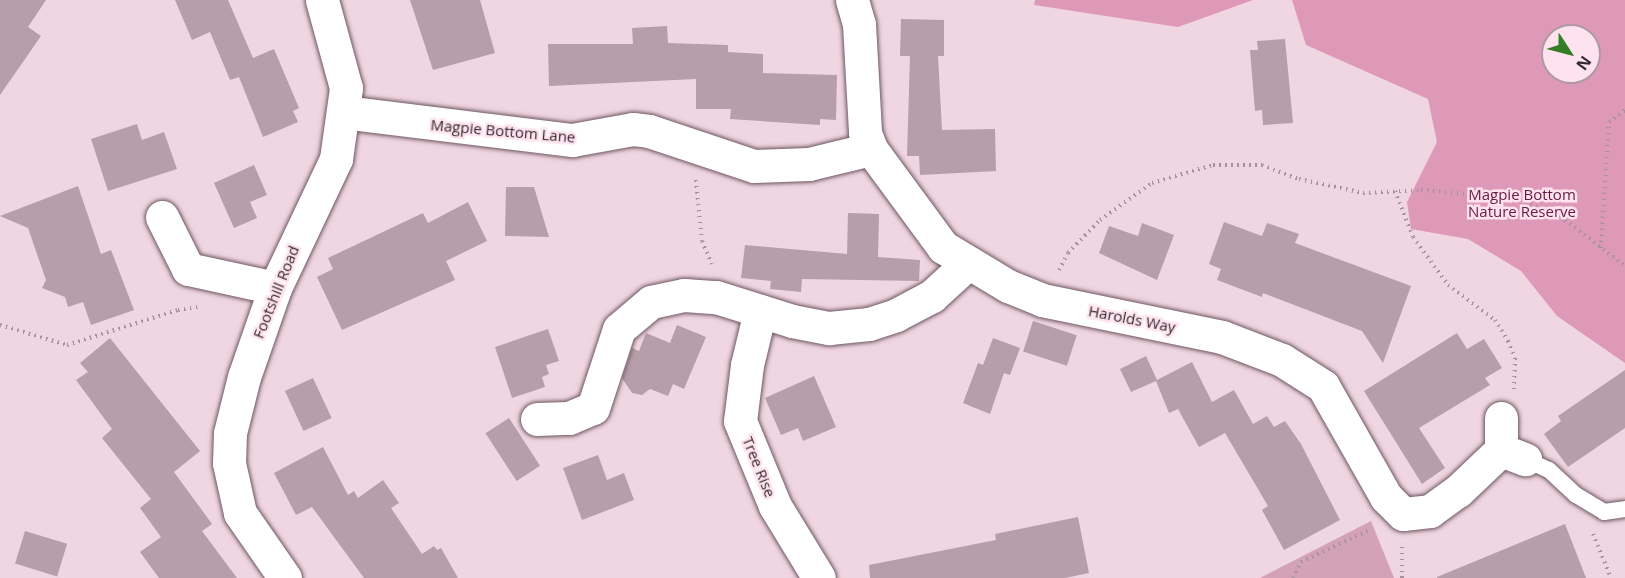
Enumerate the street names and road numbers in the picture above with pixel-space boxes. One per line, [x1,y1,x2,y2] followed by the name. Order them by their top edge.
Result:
[430,116,576,146] street label: Magpie Bottom Lane
[249,243,303,341] street label: Footshill Road
[1087,302,1177,336] street label: Harolds Way
[739,434,779,500] street label: Tree Rise

